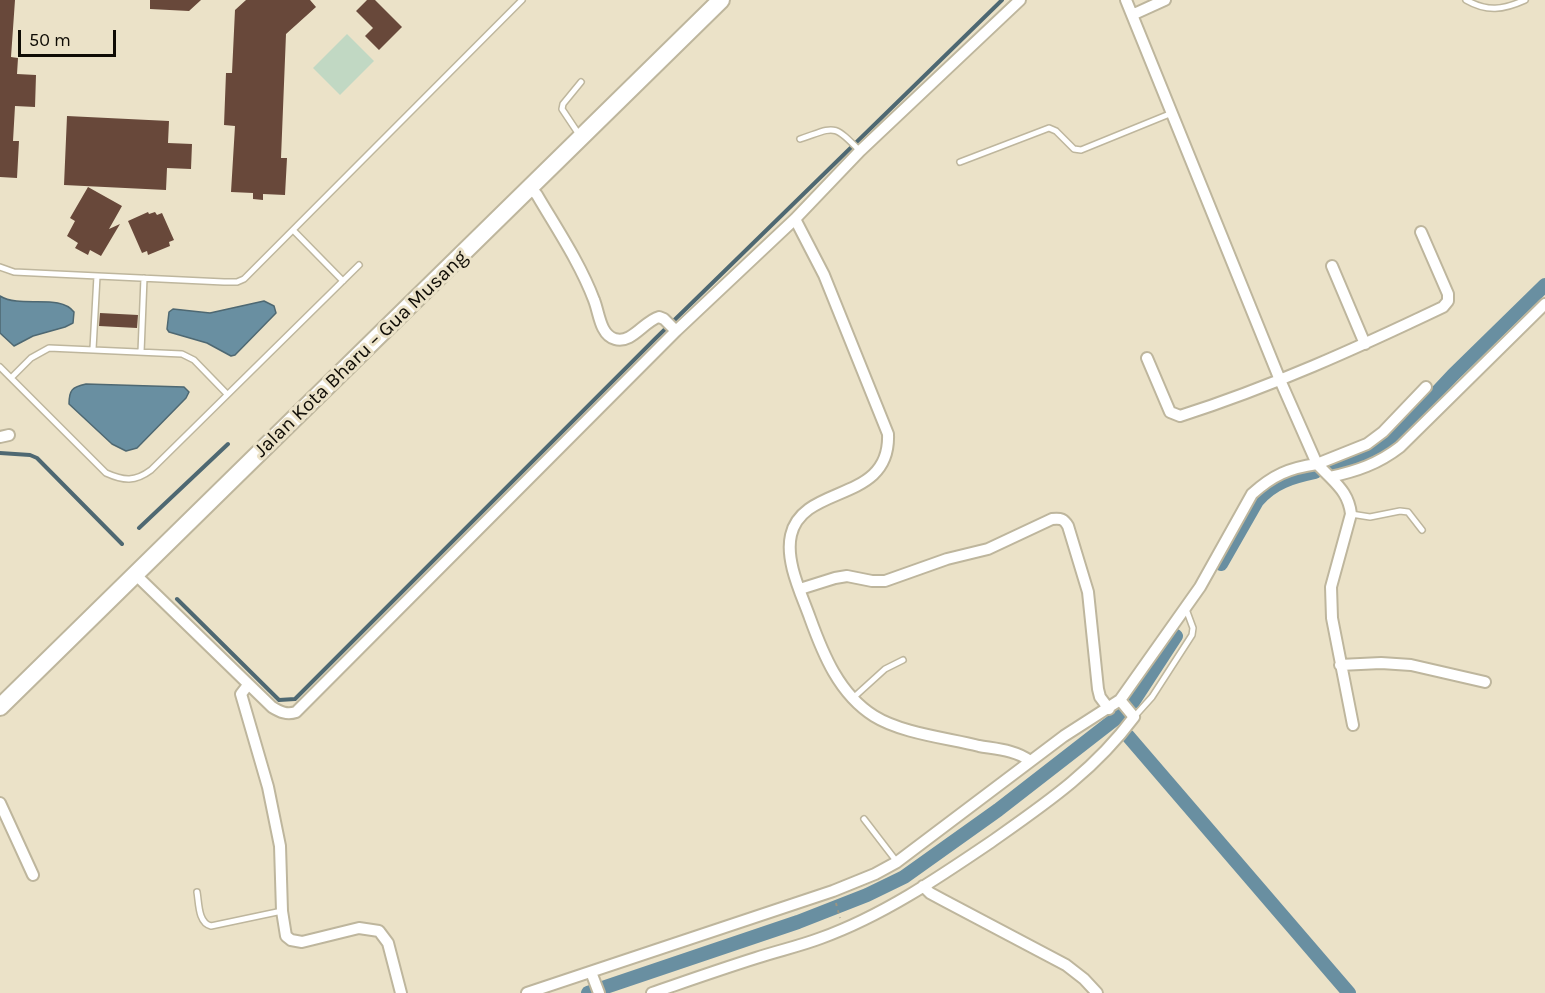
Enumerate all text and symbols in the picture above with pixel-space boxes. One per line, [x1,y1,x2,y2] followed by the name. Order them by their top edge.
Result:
[21,18,118,56] scale bar
[29,29,71,51] text: 50 m
[249,246,473,462] street label: Jalan Kota Bharu – Gua Musang

